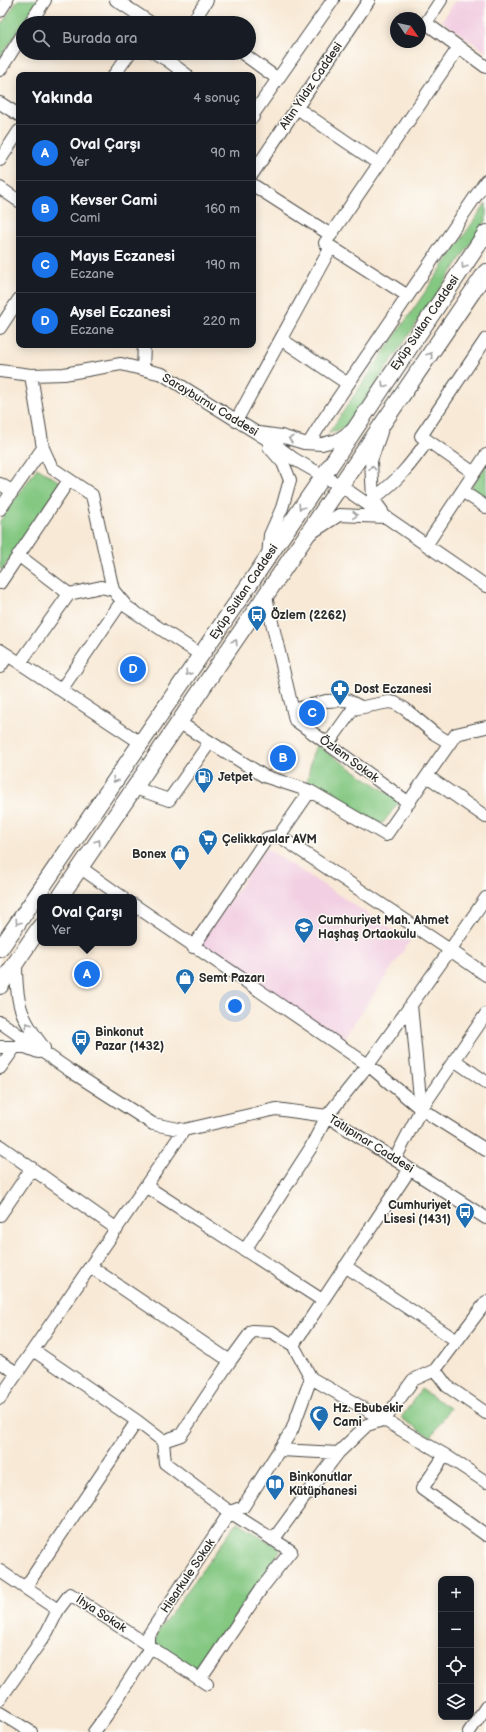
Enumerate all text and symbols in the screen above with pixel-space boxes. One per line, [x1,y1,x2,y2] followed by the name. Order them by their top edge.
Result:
[390,12,426,48] north arrow
[16,16,256,60] search box
[30,27,52,49] icon: search
[62,29,137,48] text: Burada ara
[276,39,346,132] street label: Altın Yıldız Caddesi
[32,88,93,108] text: Yakında
[193,90,240,106] text: 4 sonuç
[70,135,141,154] text: Oval Çarşı
[41,145,49,161] text: A
[211,145,240,161] text: 90 m
[70,154,89,170] text: Yer
[70,191,157,210] text: Kevser Cami
[40,201,50,217] text: B
[205,201,240,217] text: 160 m
[70,210,100,226] text: Cami
[70,247,175,266] text: Mayıs Eczanesi
[40,257,50,273] text: C
[206,257,240,273] text: 190 m
[462,261,469,268] one-way arrow
[70,266,114,282] text: Eczane
[388,272,463,374] street label: Eyüp Sultan Caddesi
[70,303,171,322] text: Aysel Eczanesi
[40,313,50,329] text: D
[203,313,240,329] text: 220 m
[70,322,114,338] text: Eczane
[425,352,432,359] one-way arrow
[159,370,261,440] street label: Sarayburnu Caddesi
[381,381,388,388] one-way arrow
[287,435,294,444] one-way arrow
[367,465,376,471] one-way arrow
[299,503,306,510] one-way arrow
[352,511,358,520] one-way arrow
[207,541,282,643] street label: Eyüp Sultan Caddesi
[246,604,268,632] bus stop icon: Özlem (2262)
[271,607,346,623] place label: Özlem (2262)
[230,639,238,646] one-way arrow
[120,654,146,684] pin: D
[186,669,193,676] one-way arrow
[329,678,351,706] pharmacy icon: Dost Eczanesi
[354,682,432,697] place label: Dost Eczanesi
[299,698,325,728] pin: C
[316,731,382,786] street label: Özlem Sokak
[270,743,296,773] pin: B
[193,766,215,794] fuel station icon: Jetpet
[218,770,253,785] place label: Jetpet
[113,776,120,783] one-way arrow
[197,828,219,856] supermarket icon: Çelikkayalar AVM
[222,832,317,847] place label: Çelikkayalar AVM
[93,839,101,846] one-way arrow
[169,843,191,871] shop icon: Bonex
[132,847,167,862] place label: Bonex
[37,894,137,946] popup
[52,903,122,922] text: Oval Çarşı
[318,913,449,942] place label: Cumhuriyet Mah. Ahmet Haşhaş Ortaokulu
[293,916,315,944] school or university icon: Cumhuriyet Mah. Ahmet Haşhaş Ortaokulu
[16,918,23,925] one-way arrow
[52,922,71,938] text: Yer
[74,959,100,989] pin: A
[174,967,196,995] shop icon: Semt Pazarı
[199,971,265,986] place label: Semt Pazarı
[225,996,245,1016] your location
[25,1022,32,1029] one-way arrow
[95,1025,164,1054] place label: Binkonut Pazar (1432)
[70,1028,92,1056] bus stop icon: Binkonut Pazar (1432)
[326,1112,417,1176] street label: Tatlıpınar Caddesi
[384,1198,451,1227] place label: Cumhuriyet Lisesi (1431)
[454,1201,476,1229] bus stop icon: Cumhuriyet Lisesi (1431)
[333,1401,404,1430] place label: Hz. Ebubekir Cami
[308,1404,330,1432] mosque icon: Hz. Ebubekir Cami
[289,1470,357,1499] place label: Binkonutlar Kütüphanesi
[264,1473,286,1501] library icon: Binkonutlar Kütüphanesi
[158,1536,218,1616] street label: Hisarkule Sokak
[438,1576,474,1720] map controls
[438,1576,474,1612] button: +
[73,1591,130,1636] street label: İhya Sokak
[438,1612,474,1648] button: −
[438,1648,474,1684] button: locate
[438,1684,474,1720] button: layers

